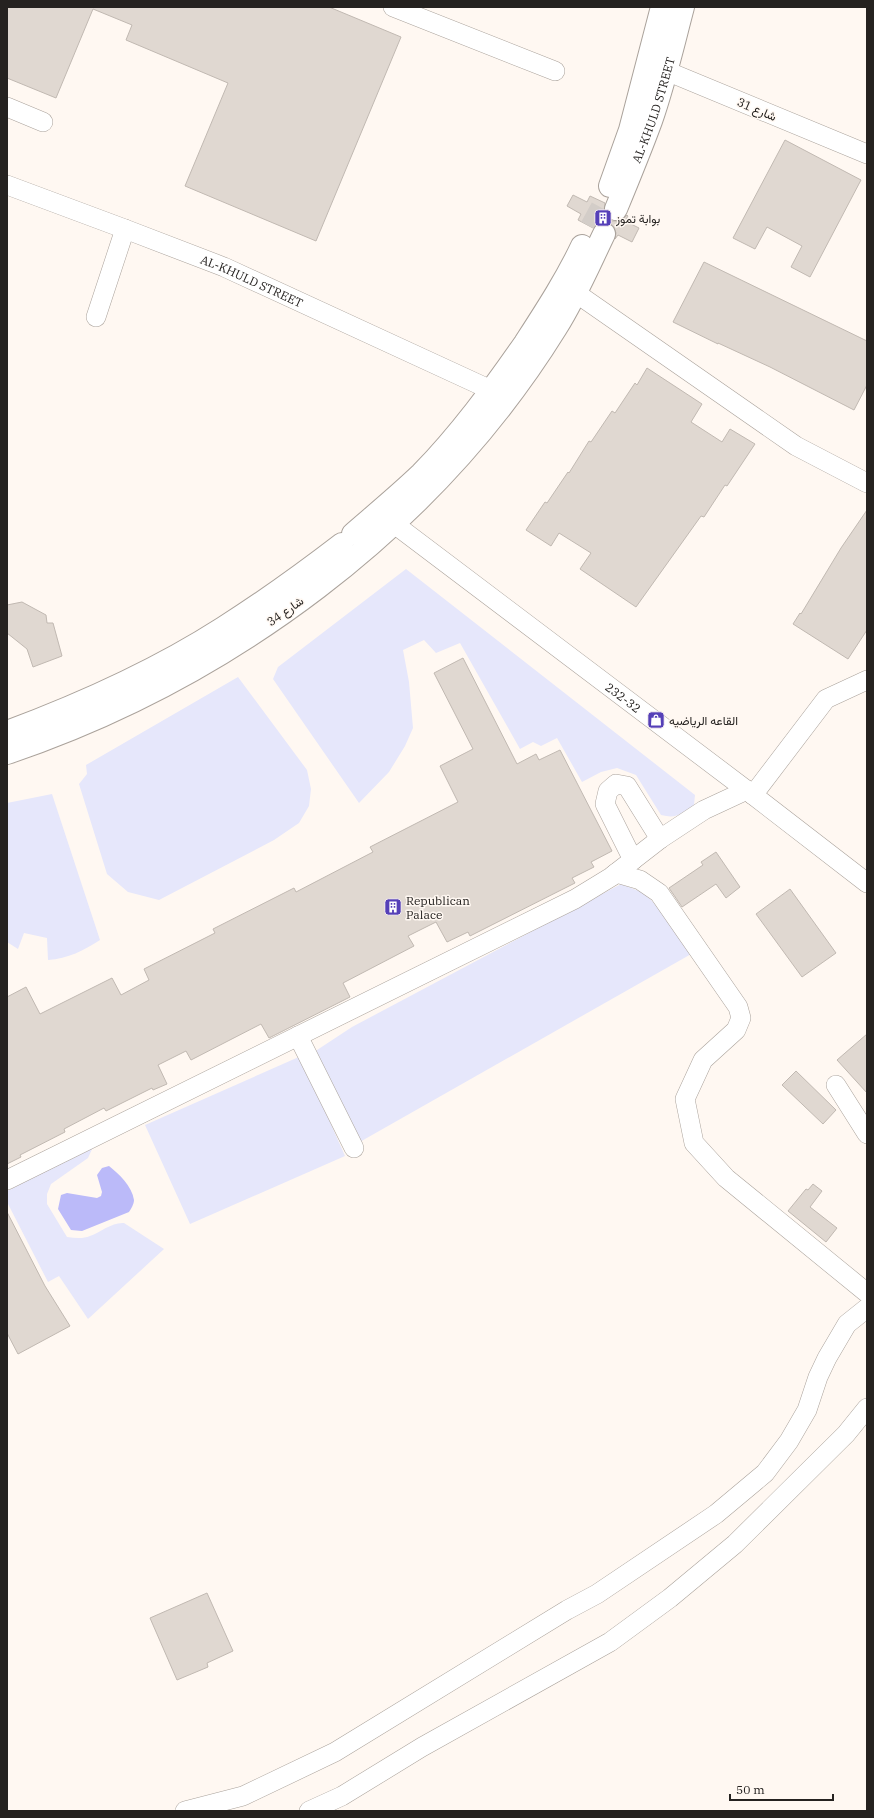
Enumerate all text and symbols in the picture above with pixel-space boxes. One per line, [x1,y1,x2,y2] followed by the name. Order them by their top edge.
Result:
[628,55,677,165] street label: AL-KHULD STREET
[734,94,779,126] street label: شارع 31
[593,208,613,228] building icon: بوابة تموز
[615,211,660,227] place label: بوابة تموز
[199,251,306,310] street label: AL-KHULD STREET
[264,593,307,631] street label: شارع 34
[603,679,644,715] street label: 232-32
[646,710,666,730] shop icon: القاعه الرياضيه
[669,713,738,729] place label: القاعه الرياضيه
[406,893,470,922] place label: Republican Palace
[383,897,403,917] building icon: Republican Palace
[730,1776,833,1802] scale bar
[736,1782,765,1797] text: 50 m

